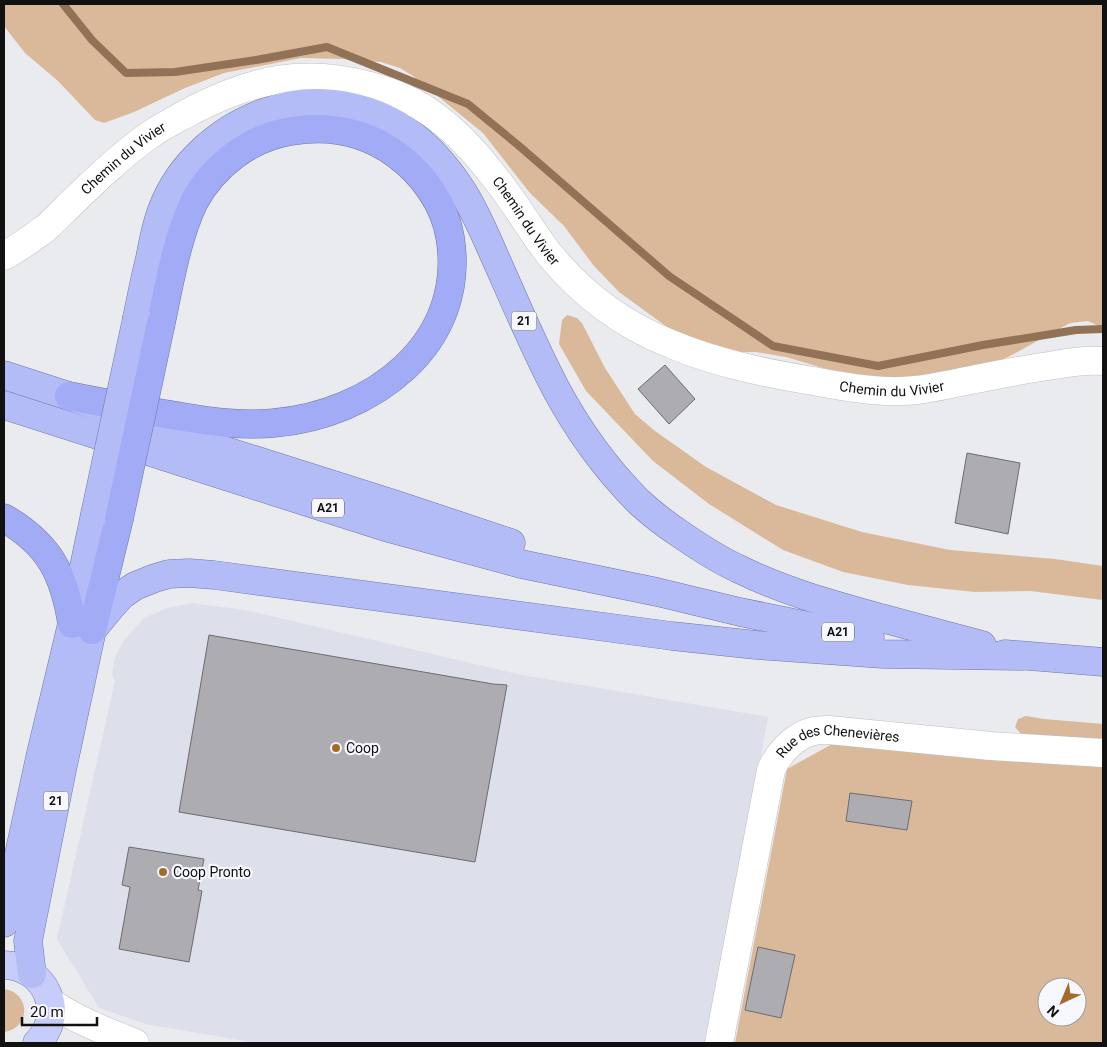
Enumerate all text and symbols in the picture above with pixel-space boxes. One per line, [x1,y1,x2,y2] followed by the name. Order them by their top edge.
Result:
[78,119,169,198] street label: Chemin du Vivier
[489,173,563,269] street label: Chemin du Vivier
[512,312,536,331] road number: 21
[838,378,946,399] street label: Chemin du Vivier
[312,498,344,518] road number: A21
[822,622,854,642] road number: A21
[773,722,900,761] street label: Rue des Chenevières
[346,740,379,756] place label: Coop
[330,742,342,754] marker: Coop
[44,791,68,810] road number: 21
[173,864,251,880] place label: Coop Pronto
[157,866,169,878] marker: Coop Pronto
[1037,977,1087,1027] north arrow
[22,994,98,1026] scale bar
[1044,1002,1062,1021] text: N
[30,1003,64,1021] text: 20 m

